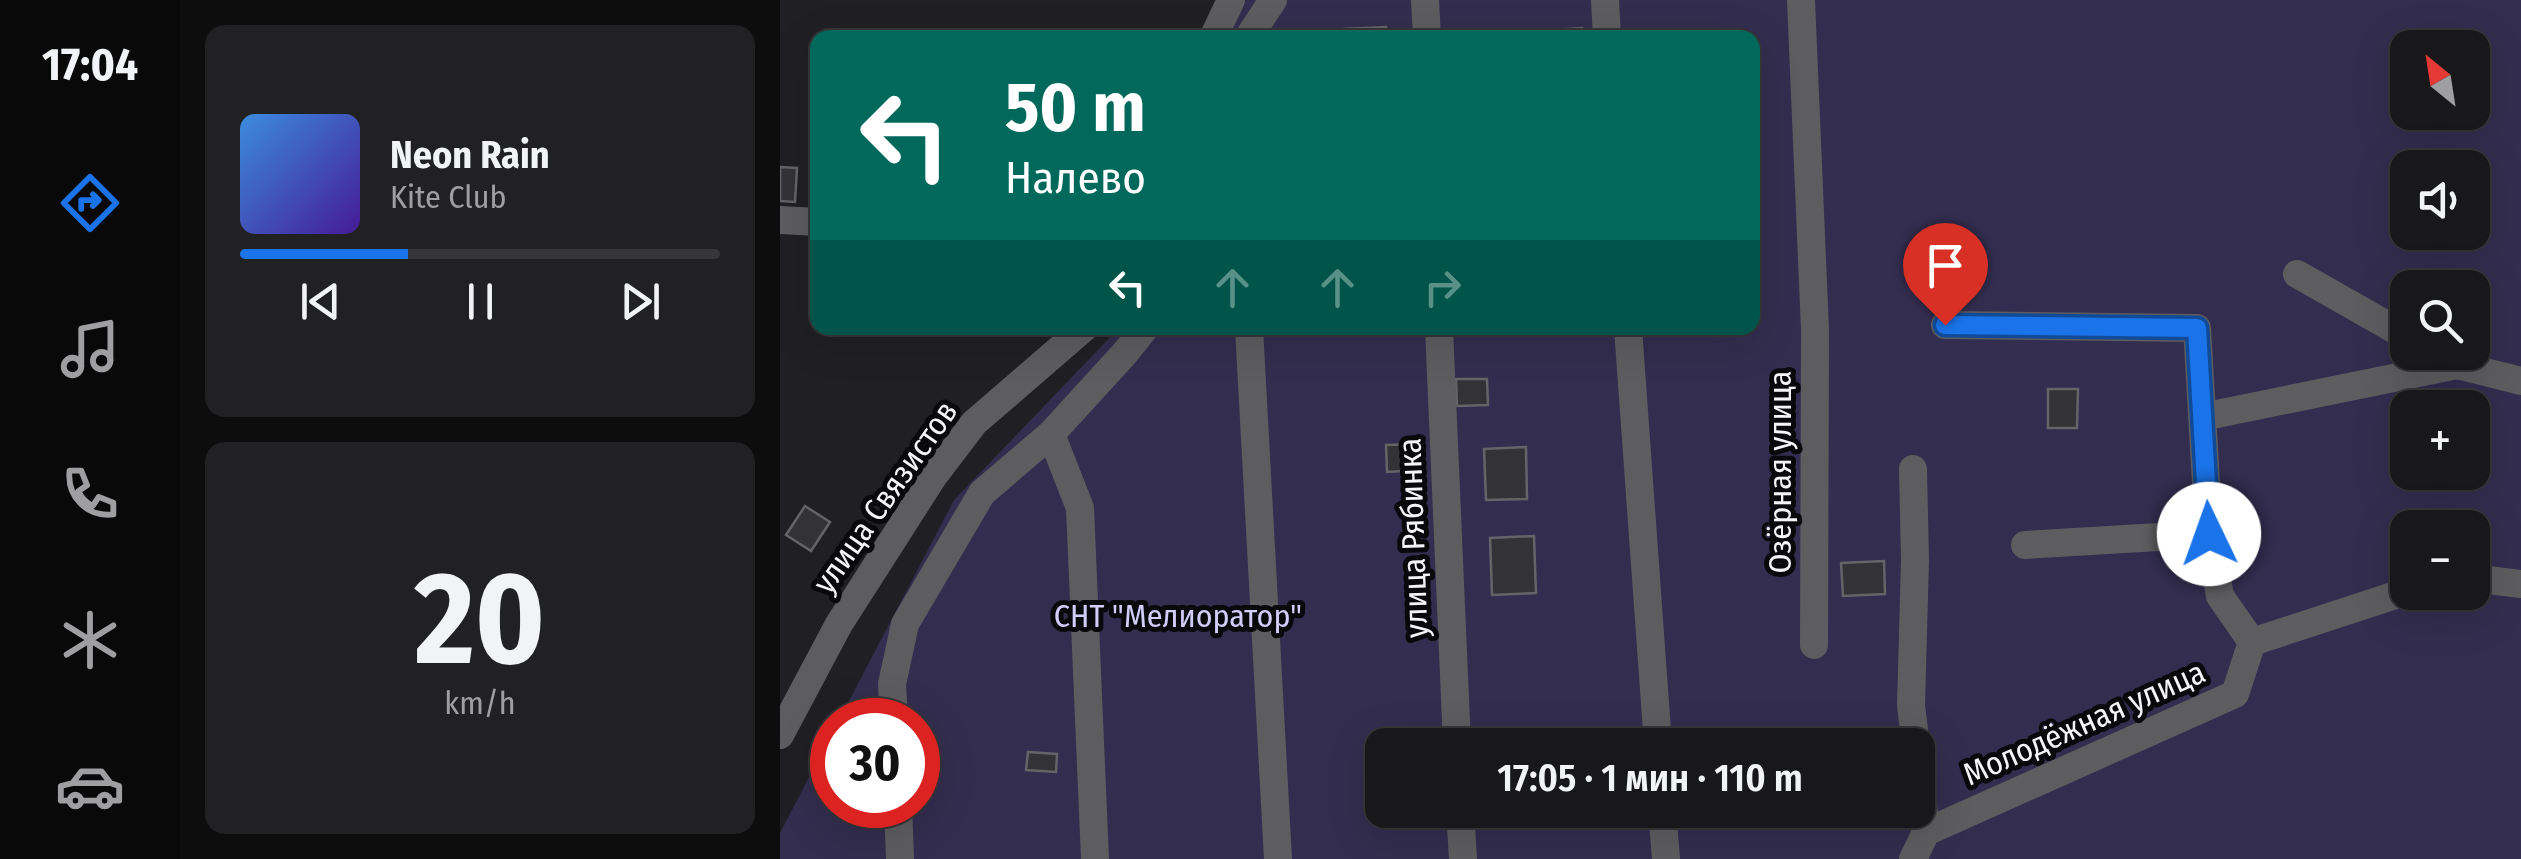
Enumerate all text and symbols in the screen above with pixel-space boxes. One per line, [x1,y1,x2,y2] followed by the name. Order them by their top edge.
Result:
[2390,30,2490,130] north arrow
[2390,30,2490,610] map controls
[42,38,138,92] text: 17:04
[1005,66,1146,150] text: 50 m
[840,70,970,200] icon: left
[390,132,550,178] text: Neon Rain
[2390,150,2490,250] button: sound
[1005,151,1146,205] text: Налево
[55,168,125,238] icon: directions
[390,178,506,216] text: Kite Club
[1903,223,1988,326] pin
[1918,238,1973,293] icon: arrive
[1100,260,1155,315] icon: left
[1205,260,1260,315] icon: ahead
[1310,260,1365,315] icon: ahead
[1415,260,1470,315] icon: right
[2390,270,2490,370] button: search
[293,274,348,329] icon: previous
[453,274,508,329] icon: pause
[613,274,668,329] icon: next
[55,314,125,384] icon: music
[1761,371,1799,573] street label: Озёрная улица
[2390,390,2490,490] button: +
[805,394,965,600] street label: улица Связистов
[1391,437,1435,639] street label: улица Рябинка
[55,459,125,529] icon: phone
[2157,482,2261,586] position arrow
[2390,510,2490,610] button: −
[414,541,546,697] text: 20
[1054,597,1302,635] park label: СНТ "Мелиоратор"
[55,605,125,675] icon: climate
[1957,653,2211,793] street label: Молодёжная улица
[444,684,516,722] text: km/h
[810,698,940,828] speed limit sign: 30
[55,751,125,821] icon: car
[1497,755,1803,801] text: 17:05 · 1 мин · 110 m

